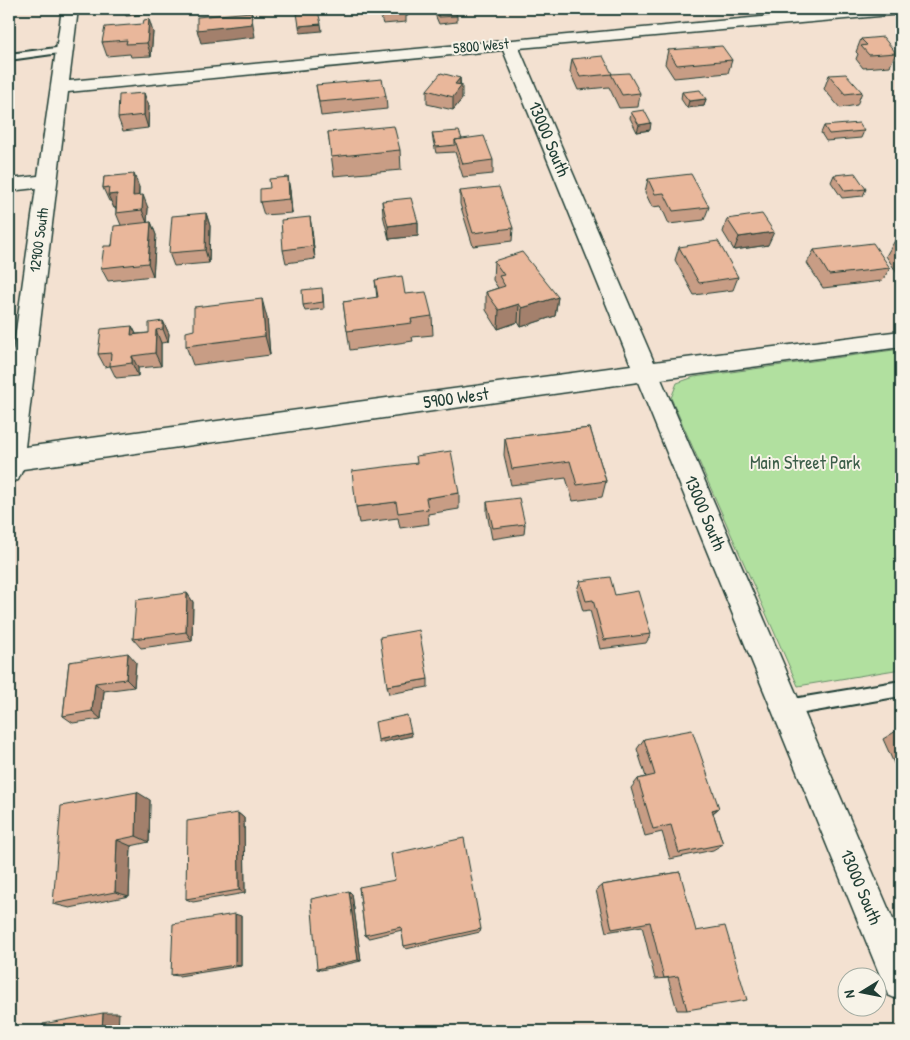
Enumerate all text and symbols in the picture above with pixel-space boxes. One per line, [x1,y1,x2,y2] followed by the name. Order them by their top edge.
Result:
[452,33,511,58] street label: 5800 West
[522,97,577,181] street label: 13000 South
[24,206,53,274] street label: 12900 South
[422,380,491,414] street label: 5900 West
[750,450,861,475] park label: Main Street Park
[678,471,733,555] street label: 13000 South
[834,845,889,929] street label: 13000 South
[838,968,888,1018] north arrow
[839,988,859,1000] text: N

